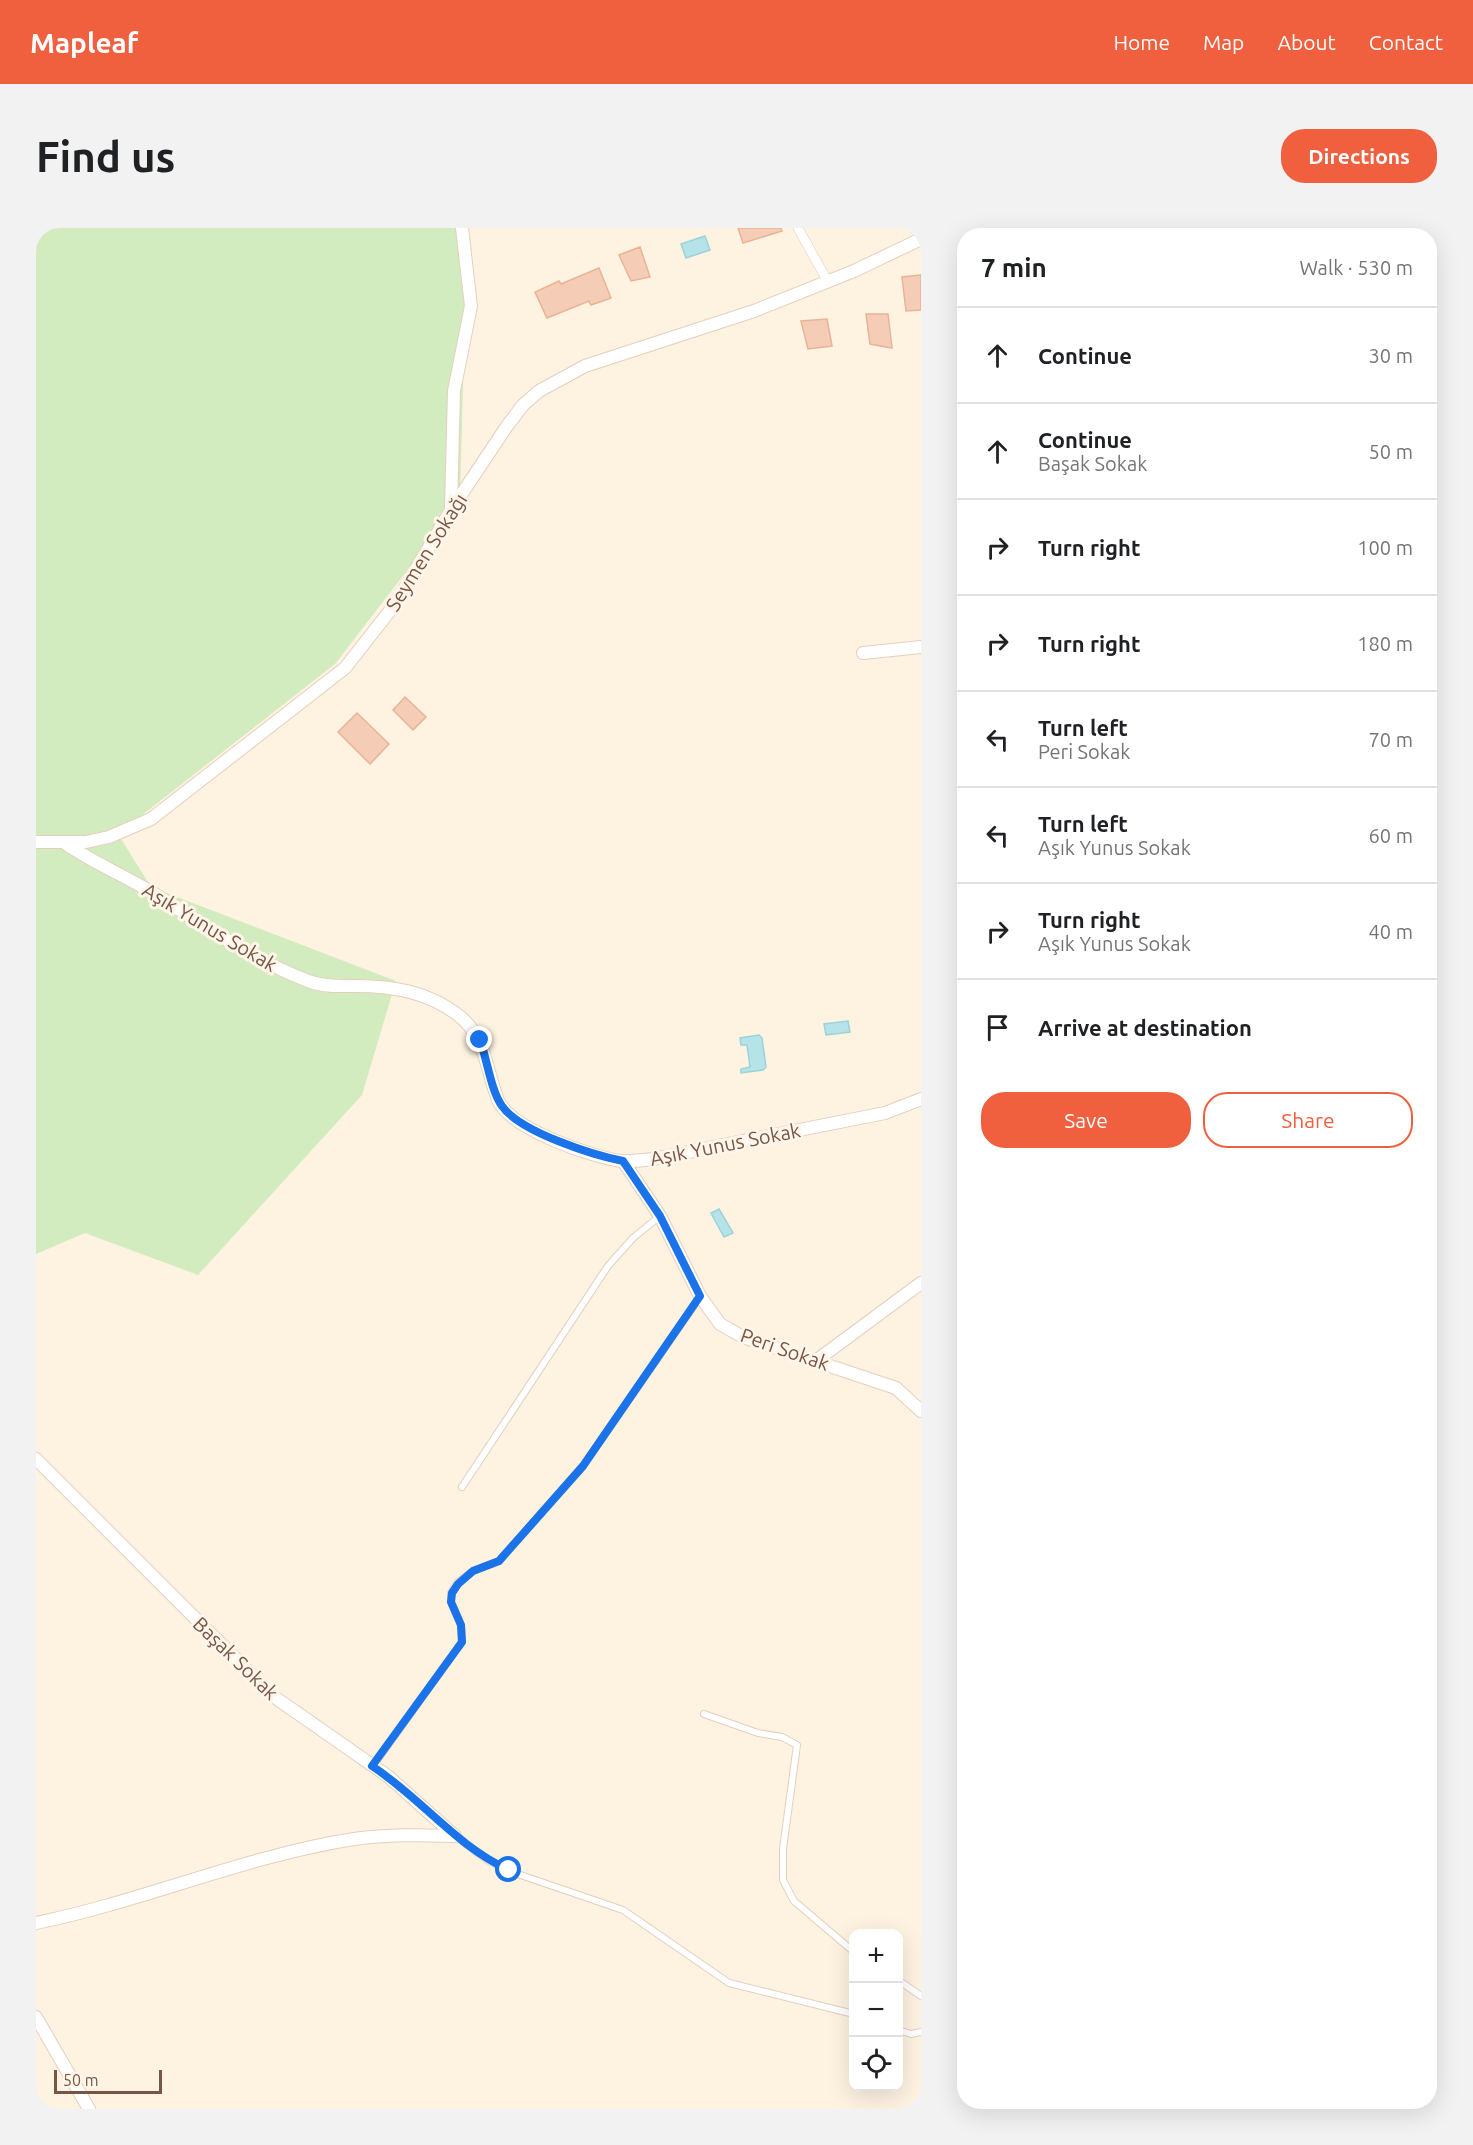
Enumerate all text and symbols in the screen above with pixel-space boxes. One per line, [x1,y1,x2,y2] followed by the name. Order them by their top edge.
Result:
[30,27,138,58] text: Mapleaf
[1113,30,1170,54] text: Home
[1203,30,1244,54] text: Map
[1277,30,1336,54] text: About
[1369,30,1443,54] text: Contact
[1281,129,1437,183] button: Directions
[36,133,175,180] text: Find us
[981,253,1047,282] text: 7 min
[1300,256,1413,279] text: Walk · 530 m
[981,339,1014,372] icon: ahead
[1038,343,1132,368] text: Continue
[1369,344,1413,367] text: 30 m
[1038,427,1132,452] text: Continue
[981,435,1014,468] icon: ahead
[1369,440,1413,463] text: 50 m
[1038,452,1147,475] text: Başak Sokak
[381,489,471,615] street label: Seymen Sokağı
[981,531,1014,564] icon: right
[1038,535,1140,560] text: Turn right
[1357,536,1413,559] text: 100 m
[981,627,1014,660] icon: right
[1038,631,1140,656] text: Turn right
[1357,632,1413,655] text: 180 m
[1038,715,1128,740] text: Turn left
[981,723,1014,756] icon: left
[1369,728,1413,751] text: 70 m
[1038,740,1130,763] text: Peri Sokak
[1038,811,1128,836] text: Turn left
[981,819,1014,852] icon: left
[1369,824,1413,847] text: 60 m
[1038,836,1191,859] text: Aşık Yunus Sokak
[139,878,281,976] street label: Aşık Yunus Sokak
[1038,907,1140,932] text: Turn right
[981,915,1014,948] icon: right
[1369,920,1413,943] text: 40 m
[1038,932,1191,955] text: Aşık Yunus Sokak
[981,1011,1014,1044] icon: arrive
[1038,1015,1252,1040] text: Arrive at destination
[466,1026,492,1052] route end
[981,1092,1191,1148] button: Save
[1203,1092,1413,1148] button: Share
[648,1118,802,1170] street label: Aşık Yunus Sokak
[738,1323,832,1375] street label: Peri Sokak
[189,1612,283,1704] street label: Başak Sokak
[495,1856,521,1882] route start
[849,1929,903,2091] map controls
[849,1929,903,1983] button: +
[849,1983,903,2037] button: −
[849,2037,903,2091] button: locate
[54,2067,162,2094] scale bar
[63,2071,99,2089] text: 50 m

